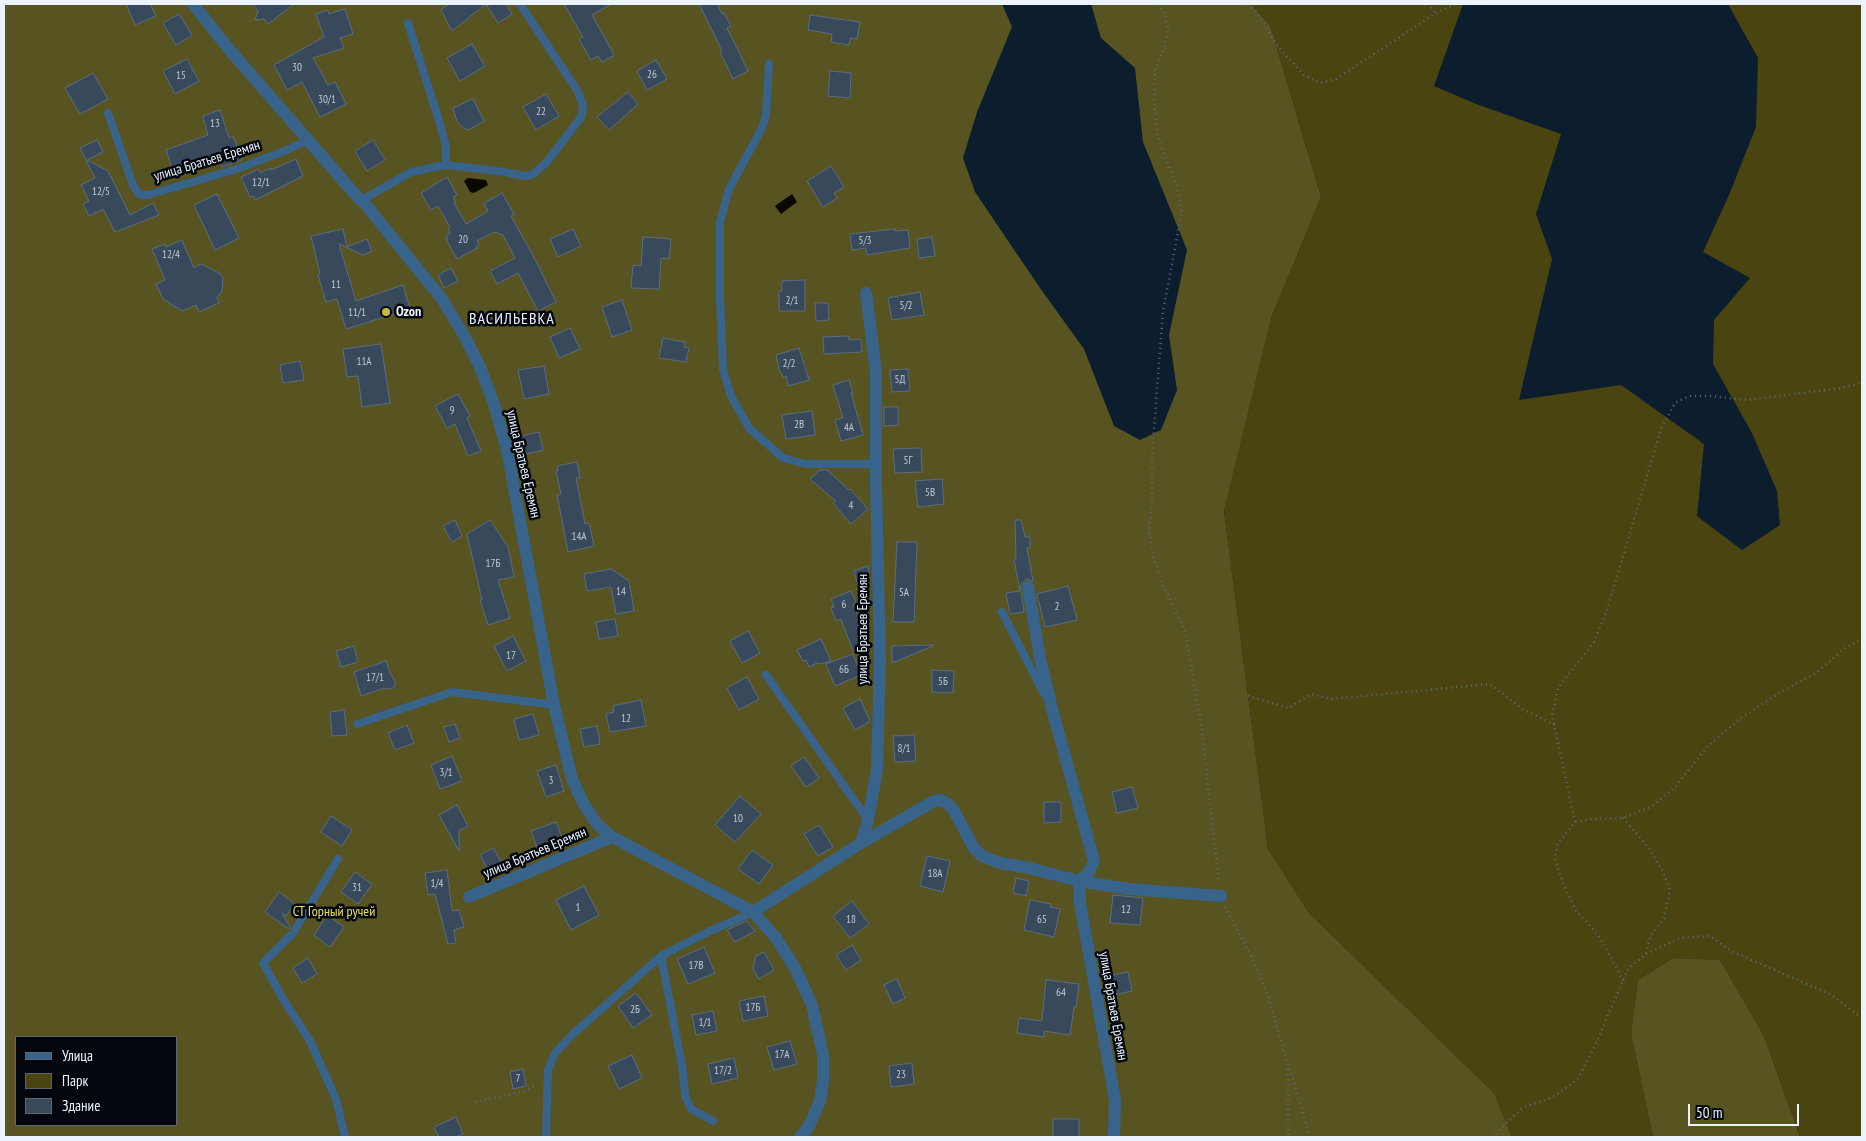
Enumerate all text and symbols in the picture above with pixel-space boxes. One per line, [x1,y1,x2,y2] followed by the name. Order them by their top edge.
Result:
[292,61,302,75] house number: 30
[647,68,657,82] house number: 26
[176,69,186,83] house number: 15
[318,93,336,107] house number: 30/1
[536,105,546,119] house number: 22
[210,117,220,131] house number: 13
[152,137,262,185] street label: улица Братьев Еремян
[252,176,270,190] house number: 12/1
[92,185,110,199] house number: 12/5
[458,233,468,247] house number: 20
[858,234,872,248] house number: 5/3
[162,248,180,262] house number: 12/4
[331,278,341,292] house number: 11
[785,294,799,308] house number: 2/1
[899,299,913,313] house number: 5/2
[396,304,421,320] place label: Ozon
[348,306,366,320] house number: 11/1
[380,306,392,318] marker: Ozon
[468,309,556,329] district label: ВАСИЛЬЕВКА
[356,355,372,369] house number: 11А
[782,357,796,371] house number: 2/2
[895,373,905,387] house number: 5Д
[450,404,454,418] house number: 9
[502,408,544,520] street label: улица Братьев Еремян
[794,418,804,432] house number: 2В
[844,421,854,435] house number: 4А
[904,454,912,468] house number: 5Г
[925,486,935,500] house number: 5В
[849,499,853,513] house number: 4
[571,530,587,544] house number: 14А
[486,557,500,571] house number: 17Б
[855,574,871,684] street label: улица Братьев Еремян
[616,585,626,599] house number: 14
[899,586,909,600] house number: 5А
[842,598,846,612] house number: 6
[1055,600,1059,614] house number: 2
[506,649,516,663] house number: 17
[839,663,849,677] house number: 6Б
[366,671,384,685] house number: 17/1
[938,675,948,689] house number: 5Б
[621,712,631,726] house number: 12
[897,742,911,756] house number: 8/1
[439,766,453,780] house number: 3/1
[549,774,553,788] house number: 3
[733,812,743,826] house number: 10
[481,824,589,882] street label: улица Братьев Еремян
[927,867,943,881] house number: 18А
[430,877,444,891] house number: 1/4
[352,881,362,895] house number: 31
[576,901,580,915] house number: 1
[1121,903,1131,917] house number: 12
[293,904,375,920] park label: СТ Горный ручей
[846,913,856,927] house number: 18
[1037,913,1047,927] house number: 65
[1095,950,1131,1062] street label: улица Братьев Еремян
[688,959,704,973] house number: 17В
[1056,986,1066,1000] house number: 64
[746,1001,760,1015] house number: 17Б
[630,1003,640,1017] house number: 2Б
[698,1016,712,1030] house number: 1/1
[15,1036,178,1126] legend
[62,1046,93,1065] text: Улица
[774,1048,790,1062] house number: 17А
[714,1064,732,1078] house number: 17/2
[896,1068,906,1082] house number: 23
[62,1071,88,1090] text: Парк
[516,1072,520,1086] house number: 7
[1691,1094,1802,1126] scale bar
[62,1096,100,1115] text: Здание
[1696,1103,1722,1122] text: 50 m

